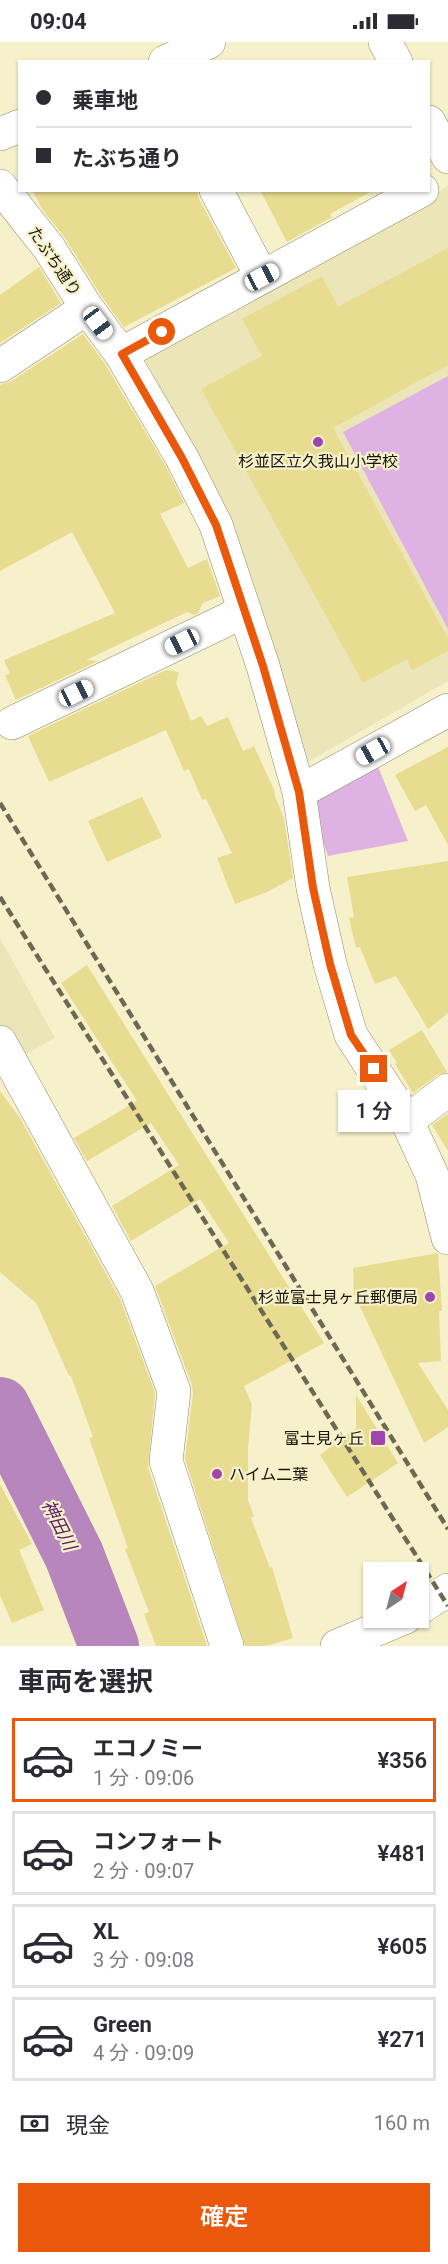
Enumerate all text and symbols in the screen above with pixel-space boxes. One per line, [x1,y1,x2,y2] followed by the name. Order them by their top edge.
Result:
[30,9,87,34] text: 09:04
[72,88,138,113] text: 乗車地
[72,146,182,171] text: たぶち通り
[24,223,85,300] street label: たぶち通り
[242,261,282,293] car
[80,303,116,343] car
[148,318,175,345] route start
[311,435,325,449] marker: 杉並区立久我山小学校
[238,452,398,471] place label: 杉並区立久我山小学校
[162,626,202,658] car
[56,677,96,709] car
[353,734,393,768] car
[360,1055,387,1082] route end
[338,1090,410,1132] callout: 1 分
[356,1099,392,1123] text: 1 分
[258,1288,418,1307] place label: 杉並富士見ヶ丘郵便局
[423,1290,437,1304] marker: 杉並富士見ヶ丘郵便局
[284,1429,364,1448] place label: 富士見ヶ丘
[369,1429,387,1447] marker: 富士見ヶ丘
[229,1465,308,1484] place label: ハイム二葉
[210,1467,224,1481] marker: ハイム二葉
[38,1496,82,1555] water label: 神田川
[363,1562,429,1628] north arrow
[363,1562,429,1628] map controls
[18,1666,153,1698] text: 車両を選択
[21,1733,75,1787] icon: car
[93,1736,203,1761] text: エコノミー
[378,1748,427,1773] text: ¥356
[93,1766,194,1790] text: 1 分 · 09:06
[21,1826,75,1880] icon: car
[93,1829,224,1854] text: コンフォート
[378,1841,427,1866] text: ¥481
[93,1859,194,1883] text: 2 分 · 09:07
[21,1919,75,1973] icon: car
[93,1919,119,1944] text: XL
[378,1934,427,1959] text: ¥605
[93,1948,194,1972] text: 3 分 · 09:08
[21,2012,75,2066] icon: car
[93,2012,152,2037] text: Green
[378,2027,427,2052] text: ¥271
[93,2041,194,2065] text: 4 分 · 09:09
[18,2107,51,2140] icon: cash
[374,2111,430,2135] text: 160 m
[66,2113,110,2138] text: 現金
[18,2183,430,2252] button: 確定

